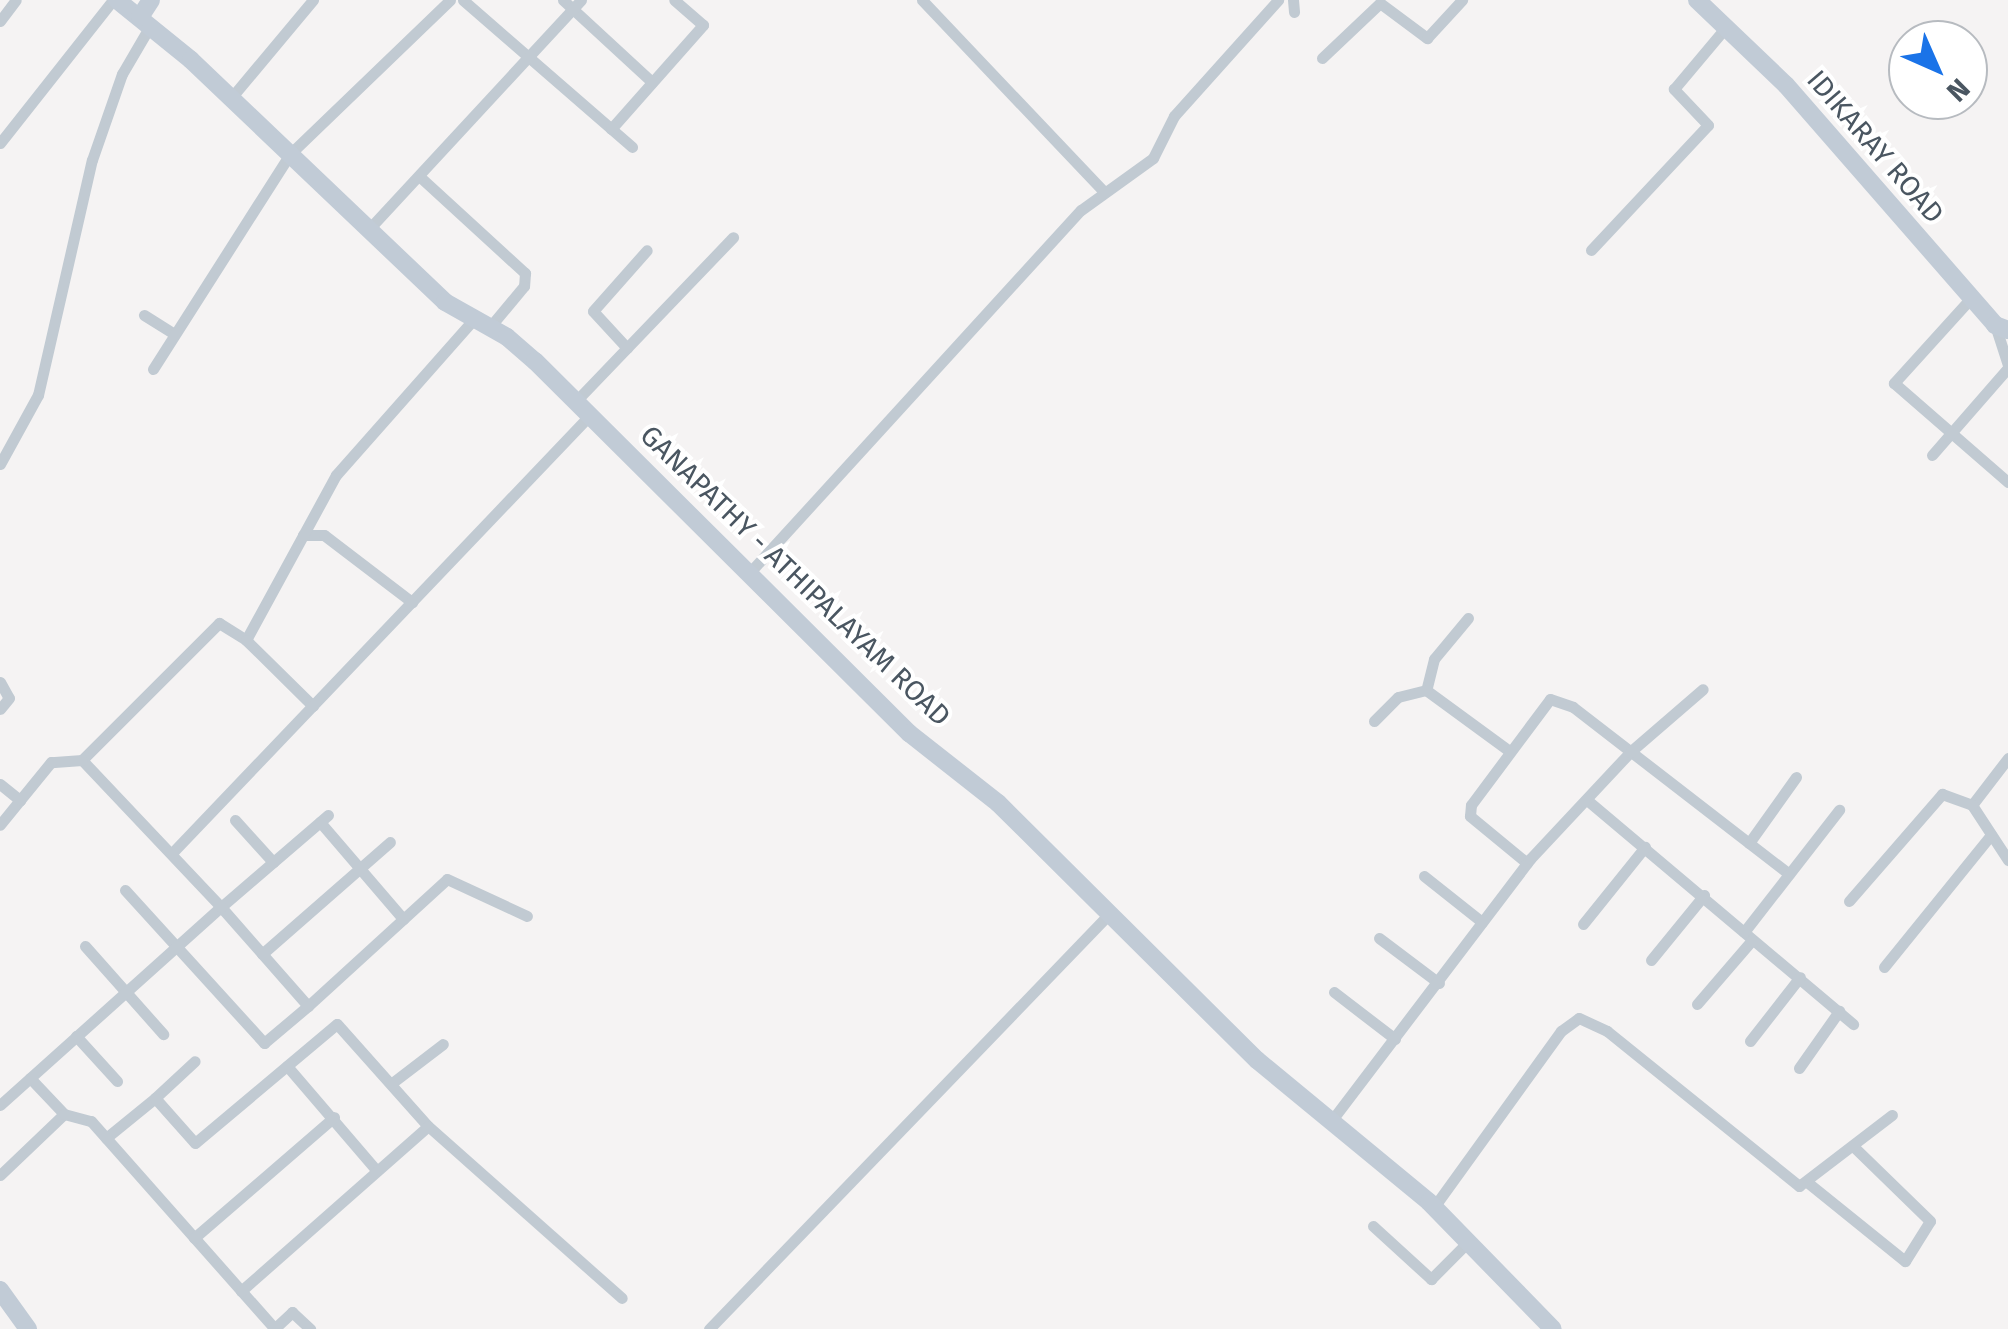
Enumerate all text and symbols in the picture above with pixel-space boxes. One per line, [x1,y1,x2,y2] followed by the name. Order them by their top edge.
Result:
[1888,20,1988,120] north arrow
[1800,64,1950,230] street label: IDIKARAY ROAD
[1940,72,1976,108] text: N
[633,419,957,733] street label: GANAPATHY - ATHIPALAYAM ROAD

